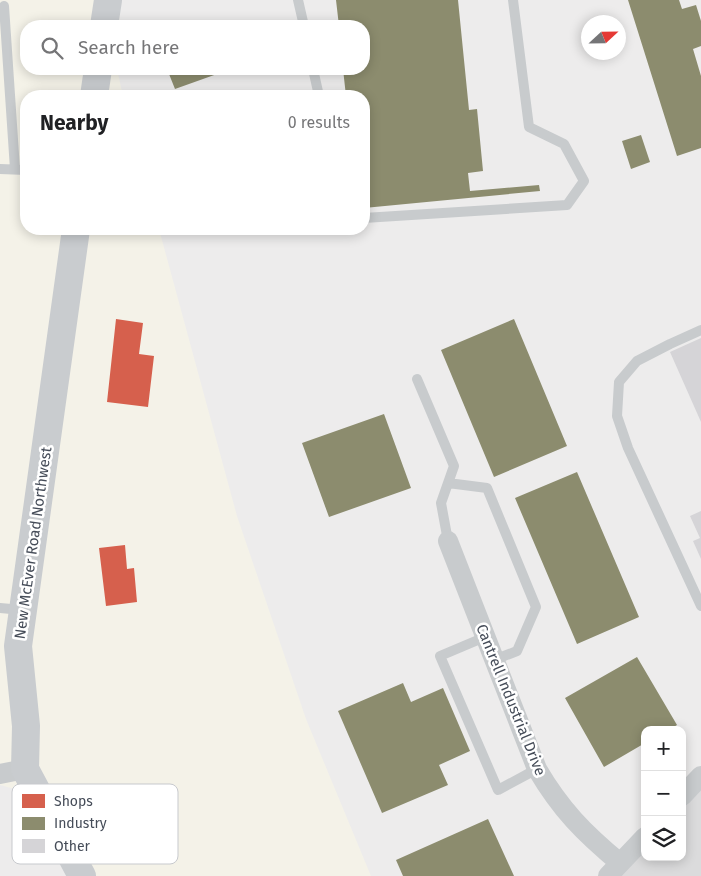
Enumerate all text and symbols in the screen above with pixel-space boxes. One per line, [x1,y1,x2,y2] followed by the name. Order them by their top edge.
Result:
[581,15,626,60] north arrow
[20,20,370,75] search box
[38,34,66,62] icon: search
[78,36,179,59] text: Search here
[40,110,108,136] text: Nearby
[288,113,350,132] text: 0 results
[11,445,55,640] street label: New McEver Road Northwest
[472,622,550,778] street label: Cantrell Industrial Drive
[641,726,686,861] map controls
[641,726,686,771] button: +
[641,771,686,816] button: −
[12,784,178,864] legend
[54,793,93,810] text: Shops
[54,815,107,832] text: Industry
[641,816,686,861] button: layers
[54,838,91,855] text: Other

